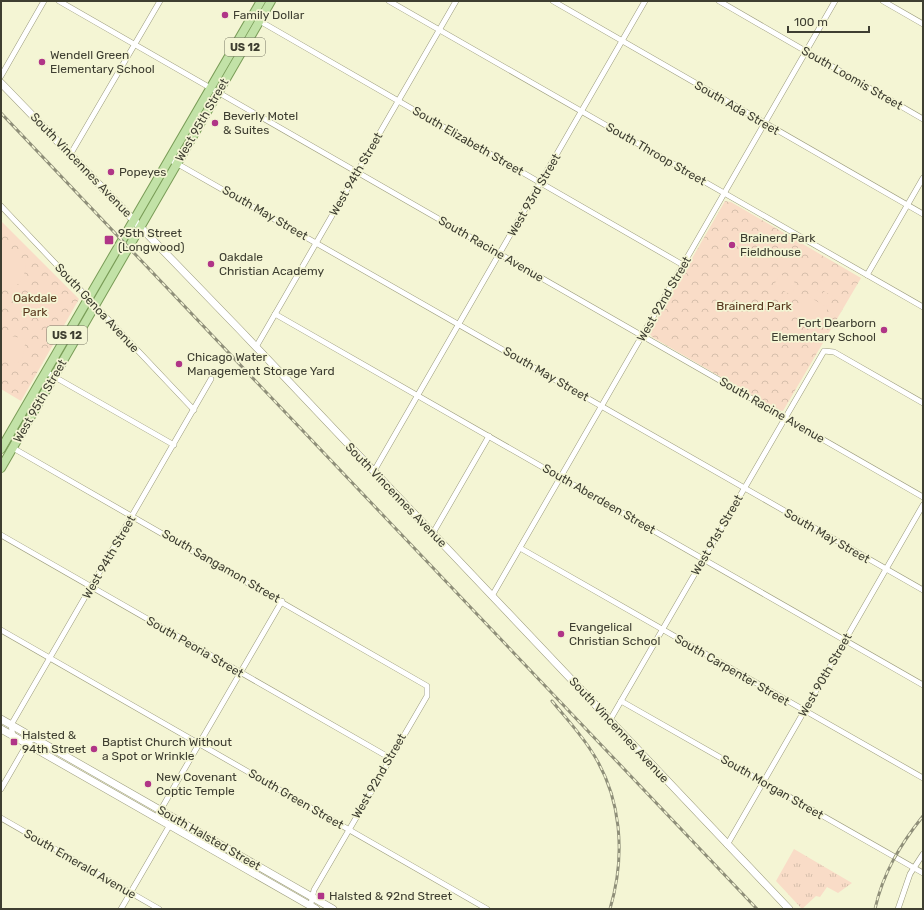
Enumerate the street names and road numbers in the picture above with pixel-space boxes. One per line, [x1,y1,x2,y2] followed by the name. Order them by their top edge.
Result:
[225,38,265,56] road number: US 12
[799,43,905,113] street label: South Loomis Street
[173,76,232,164] street label: West 95th Street
[692,78,782,138] street label: South Ada Street
[410,103,526,179] street label: South Elizabeth Street
[27,110,135,220] street label: South Vincennes Avenue
[603,120,709,189] street label: South Throop Street
[326,130,386,218] street label: West 94th Street
[505,151,564,239] street label: West 93rd Street
[220,183,311,243] street label: South May Street
[436,213,546,285] street label: South Racine Avenue
[634,254,694,344] street label: West 92nd Street
[52,260,142,356] street label: South Genoa Avenue
[47,326,87,344] road number: US 12
[501,344,592,404] street label: South May Street
[11,357,70,445] street label: West 95th Street
[717,374,827,446] street label: South Racine Avenue
[342,440,450,550] street label: South Vincennes Avenue
[540,461,658,537] street label: South Aberdeen Street
[688,492,746,578] street label: West 91st Street
[782,506,873,566] street label: South May Street
[79,513,139,601] street label: West 94th Street
[159,526,283,606] street label: South Sangamon Street
[144,614,246,681] street label: South Peoria Street
[795,630,855,719] street label: West 90th Street
[672,631,792,709] street label: South Carpenter Street
[566,674,672,786] street label: South Vincennes Avenue
[349,731,409,821] street label: West 92nd Street
[718,752,826,822] street label: South Morgan Street
[246,766,346,832] street label: South Green Street
[155,803,263,873] street label: South Halsted Street
[22,826,139,902] street label: South Emerald Avenue

